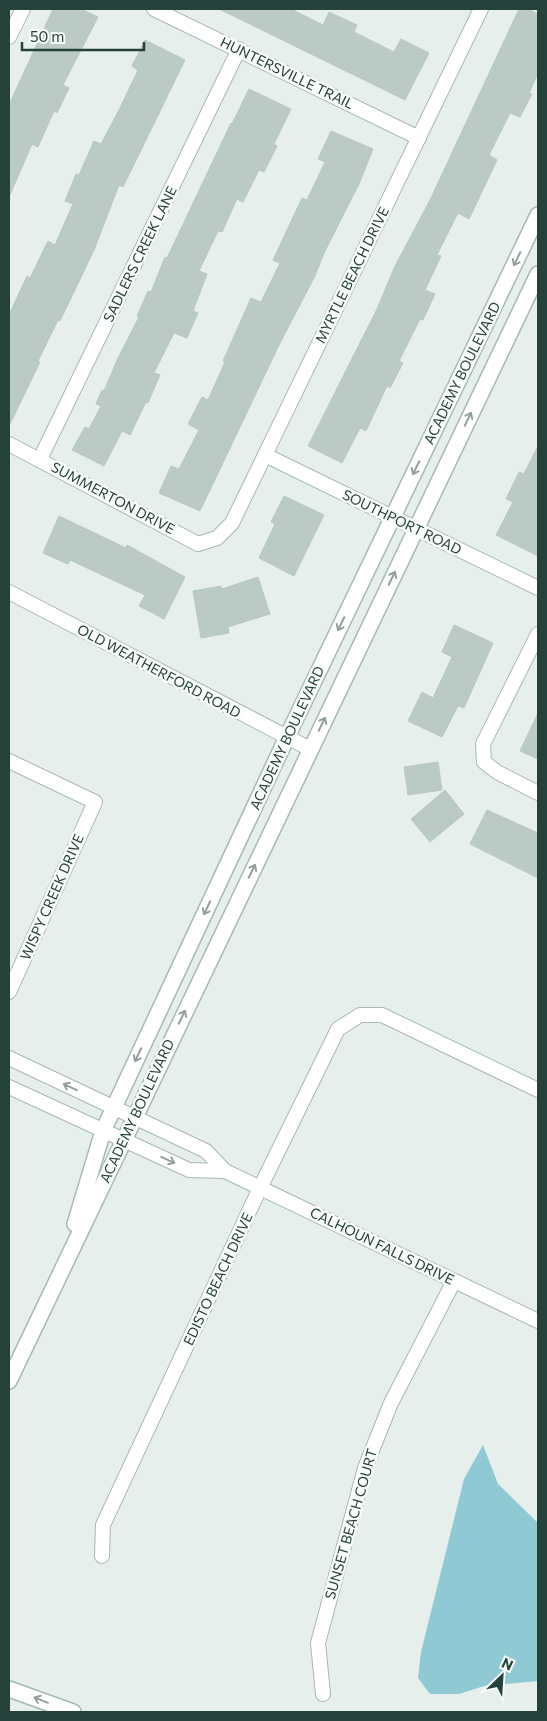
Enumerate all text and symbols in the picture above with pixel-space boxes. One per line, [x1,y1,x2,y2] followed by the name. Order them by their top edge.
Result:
[22,20,145,52] scale bar
[30,27,64,45] text: 50 m
[218,33,357,112] street label: HUNTERSVILLE TRAIL
[99,183,180,324] street label: SADLERS CREEK LANE
[311,204,392,346] street label: MYRTLE BEACH DRIVE
[512,251,521,266] one-way arrow
[420,299,503,447] street label: ACADEMY BOULEVARD
[464,412,473,427] one-way arrow
[49,458,178,537] street label: SUMMERTON DRIVE
[411,461,421,476] one-way arrow
[340,485,465,558] street label: SOUTHPORT ROAD
[387,570,397,585] one-way arrow
[336,616,346,631] one-way arrow
[75,620,244,721] street label: OLD WEATHERFORD ROAD
[246,663,327,812] street label: ACADEMY BOULEVARD
[318,717,327,732] one-way arrow
[16,831,87,962] street label: WISPY CREEK DRIVE
[248,864,257,879] one-way arrow
[202,900,212,915] one-way arrow
[177,1010,187,1025] one-way arrow
[96,1036,177,1185] street label: ACADEMY BOULEVARD
[133,1047,143,1062] one-way arrow
[63,1082,78,1091] one-way arrow
[160,1156,175,1166] one-way arrow
[307,1203,457,1288] street label: CALHOUN FALLS DRIVE
[179,1210,256,1348] street label: EDISTO BEACH DRIVE
[321,1447,380,1601] street label: SUNSET BEACH COURT
[477,1651,527,1701] north arrow
[499,1654,516,1674] text: N
[34,1694,49,1704] one-way arrow

